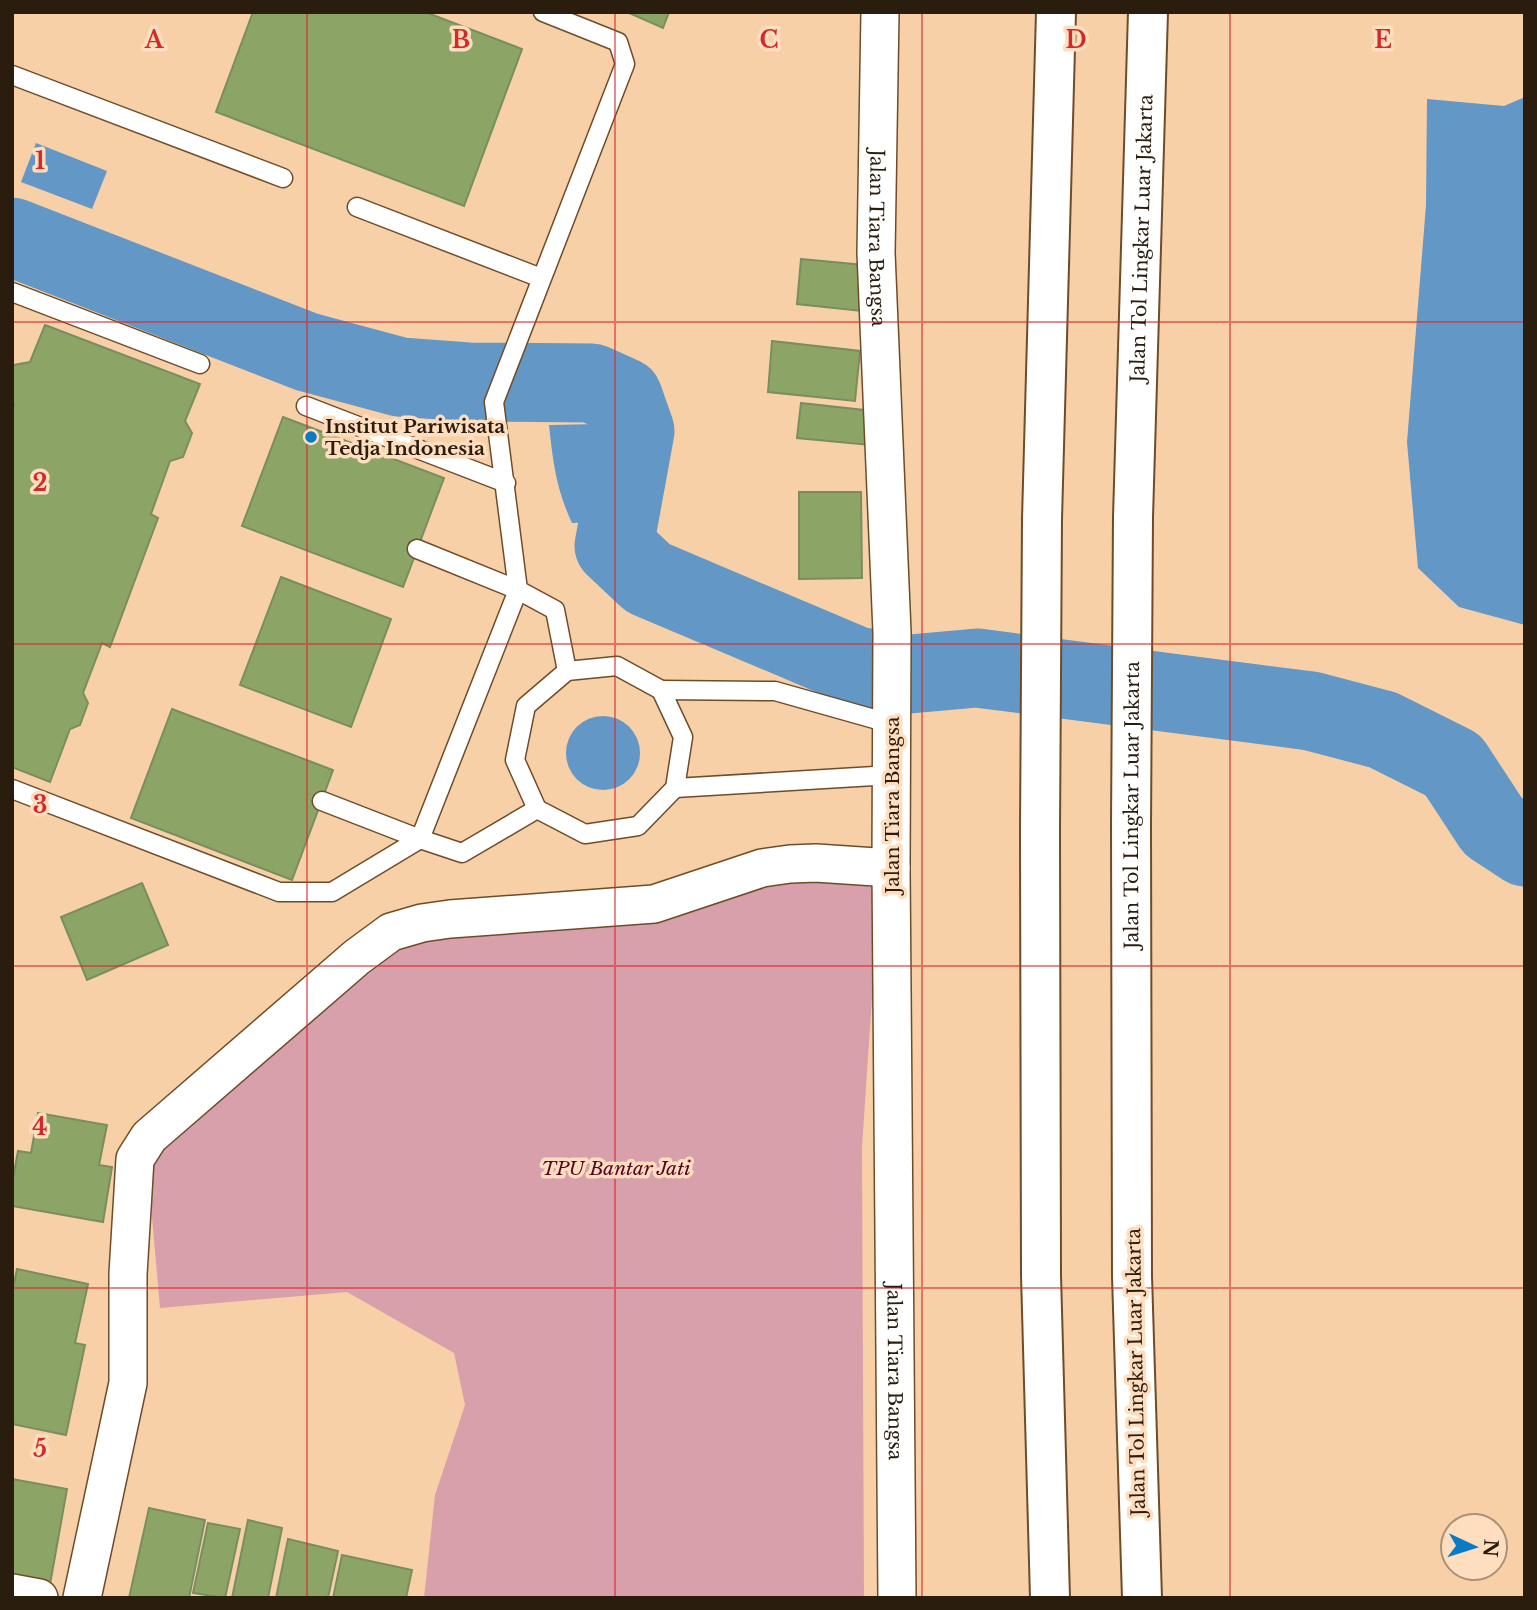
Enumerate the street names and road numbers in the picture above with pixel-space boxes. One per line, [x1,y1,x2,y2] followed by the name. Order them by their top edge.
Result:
[1125,94,1157,386] street label: Jalan Tol Lingkar Luar Jakarta
[864,146,891,328] street label: Jalan Tiara Bangsa
[1119,661,1144,952] street label: Jalan Tol Lingkar Luar Jakarta
[881,716,904,897] street label: Jalan Tiara Bangsa
[1122,1227,1150,1519] street label: Jalan Tol Lingkar Luar Jakarta
[883,1280,907,1461] street label: Jalan Tiara Bangsa

